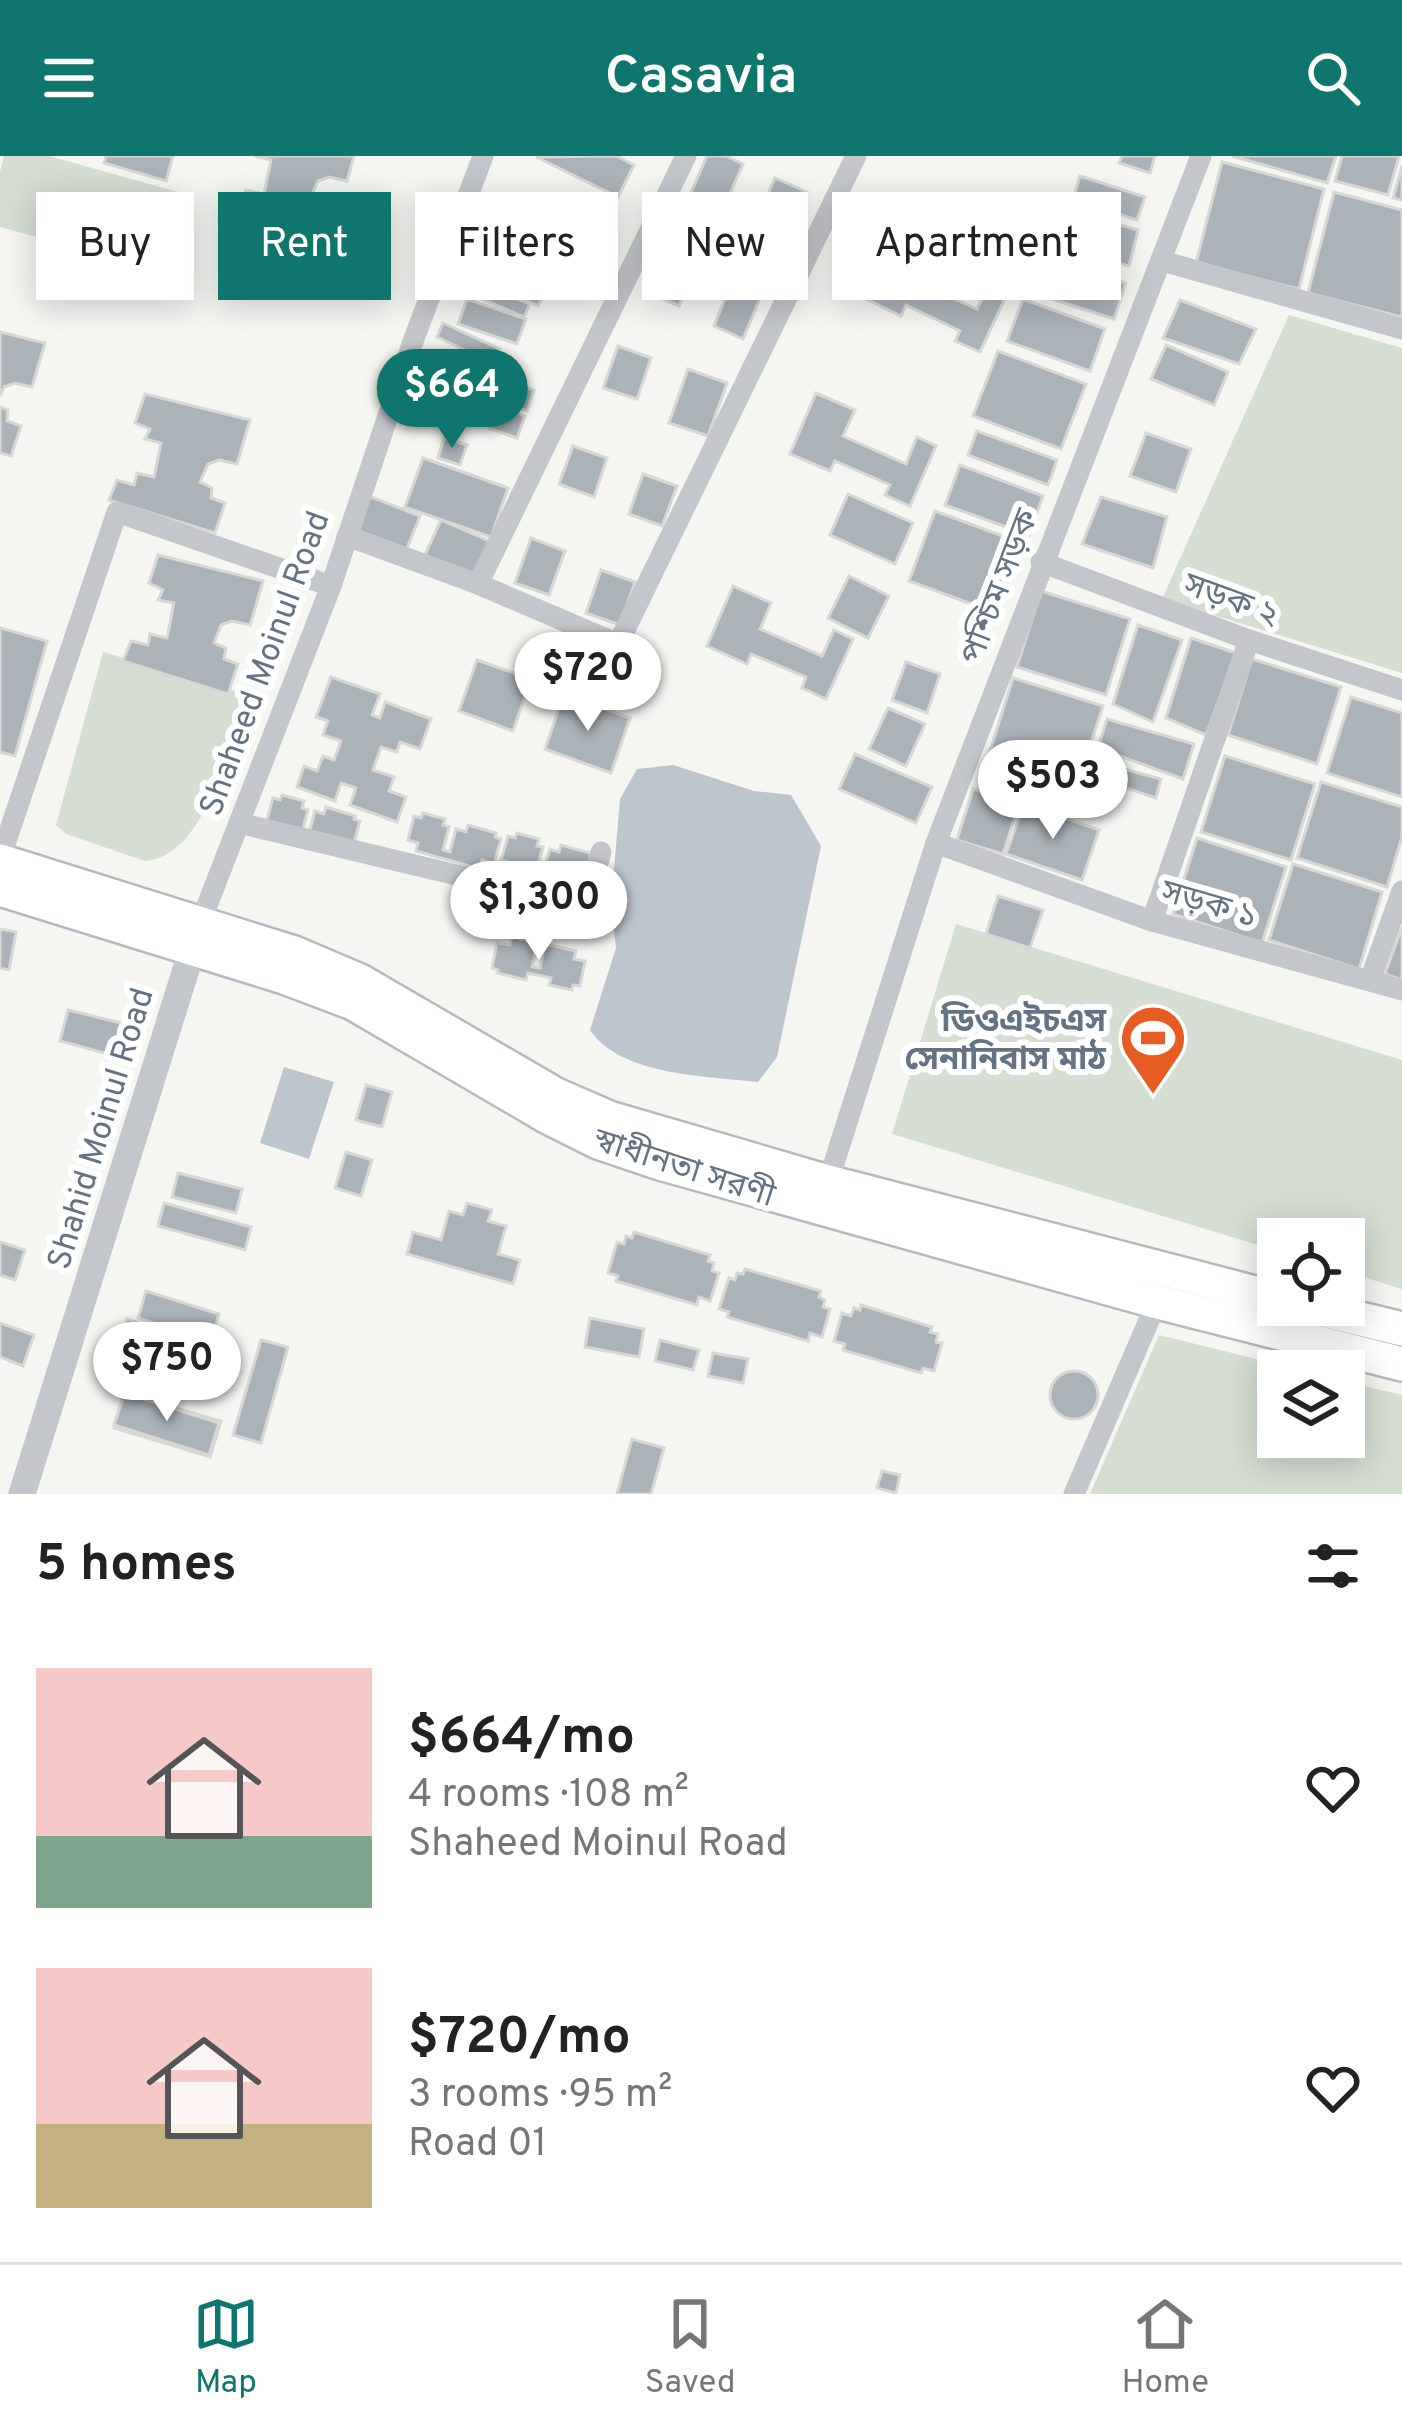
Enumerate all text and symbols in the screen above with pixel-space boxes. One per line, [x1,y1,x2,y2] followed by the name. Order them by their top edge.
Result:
[605,44,797,113] text: Casavia
[36,45,102,111] icon: menu
[1300,45,1366,111] icon: search
[36,192,194,300] chip: Buy
[218,192,391,300] chip: Rent
[415,192,618,300] chip: Filters
[642,192,808,300] chip: New
[832,192,1121,300] chip: Apartment
[381,349,523,451] pin: $664
[404,363,500,412] text: $664
[951,503,1051,671] street label: পশ্চিম সড়ক
[192,506,341,823] street label: Shaheed Moinul Road
[1176,565,1284,638] street label: সড়ক ২
[517,632,659,734] pin: $720
[541,646,635,695] text: $720
[982,740,1124,842] pin: $503
[1005,754,1101,803] text: $503
[441,861,637,963] pin: $1,300
[1155,872,1262,940] street label: সড়ক ১
[477,875,601,924] text: $1,300
[40,983,166,1275] street label: Shahid Moinul Road
[905,1001,1107,1082] place label: ডিওএইচএস সেনানিবাস মাঠ
[1118,1003,1188,1097] sports icon: ডিওএইচএস সেনানিবাস মাঠ
[587,1119,781,1219] street label: স্বাধীনতা সরণী
[1257,1218,1365,1458] map controls
[1257,1218,1365,1326] button: locate
[96,1322,238,1424] pin: $750
[120,1336,214,1385] text: $750
[1257,1350,1365,1458] button: layers
[1300,1533,1366,1599] icon: filters
[36,1534,237,1599] text: 5 homes
[408,1707,635,1772] text: $664/mo
[132,1716,276,1860] icon: home
[1300,1755,1366,1821] icon: heart
[408,1772,689,1821] text: 4 rooms · 108 m²
[408,1821,788,1870] text: Shaheed Moinul Road
[408,2007,631,2072] text: $720/mo
[132,2016,276,2160] icon: home
[1300,2055,1366,2121] icon: heart
[408,2072,672,2121] text: 3 rooms · 95 m²
[408,2121,547,2170] text: Road 01
[193,2291,259,2405] tab: Map
[645,2291,736,2405] tab: Saved
[1121,2291,1209,2405] tab: Home

